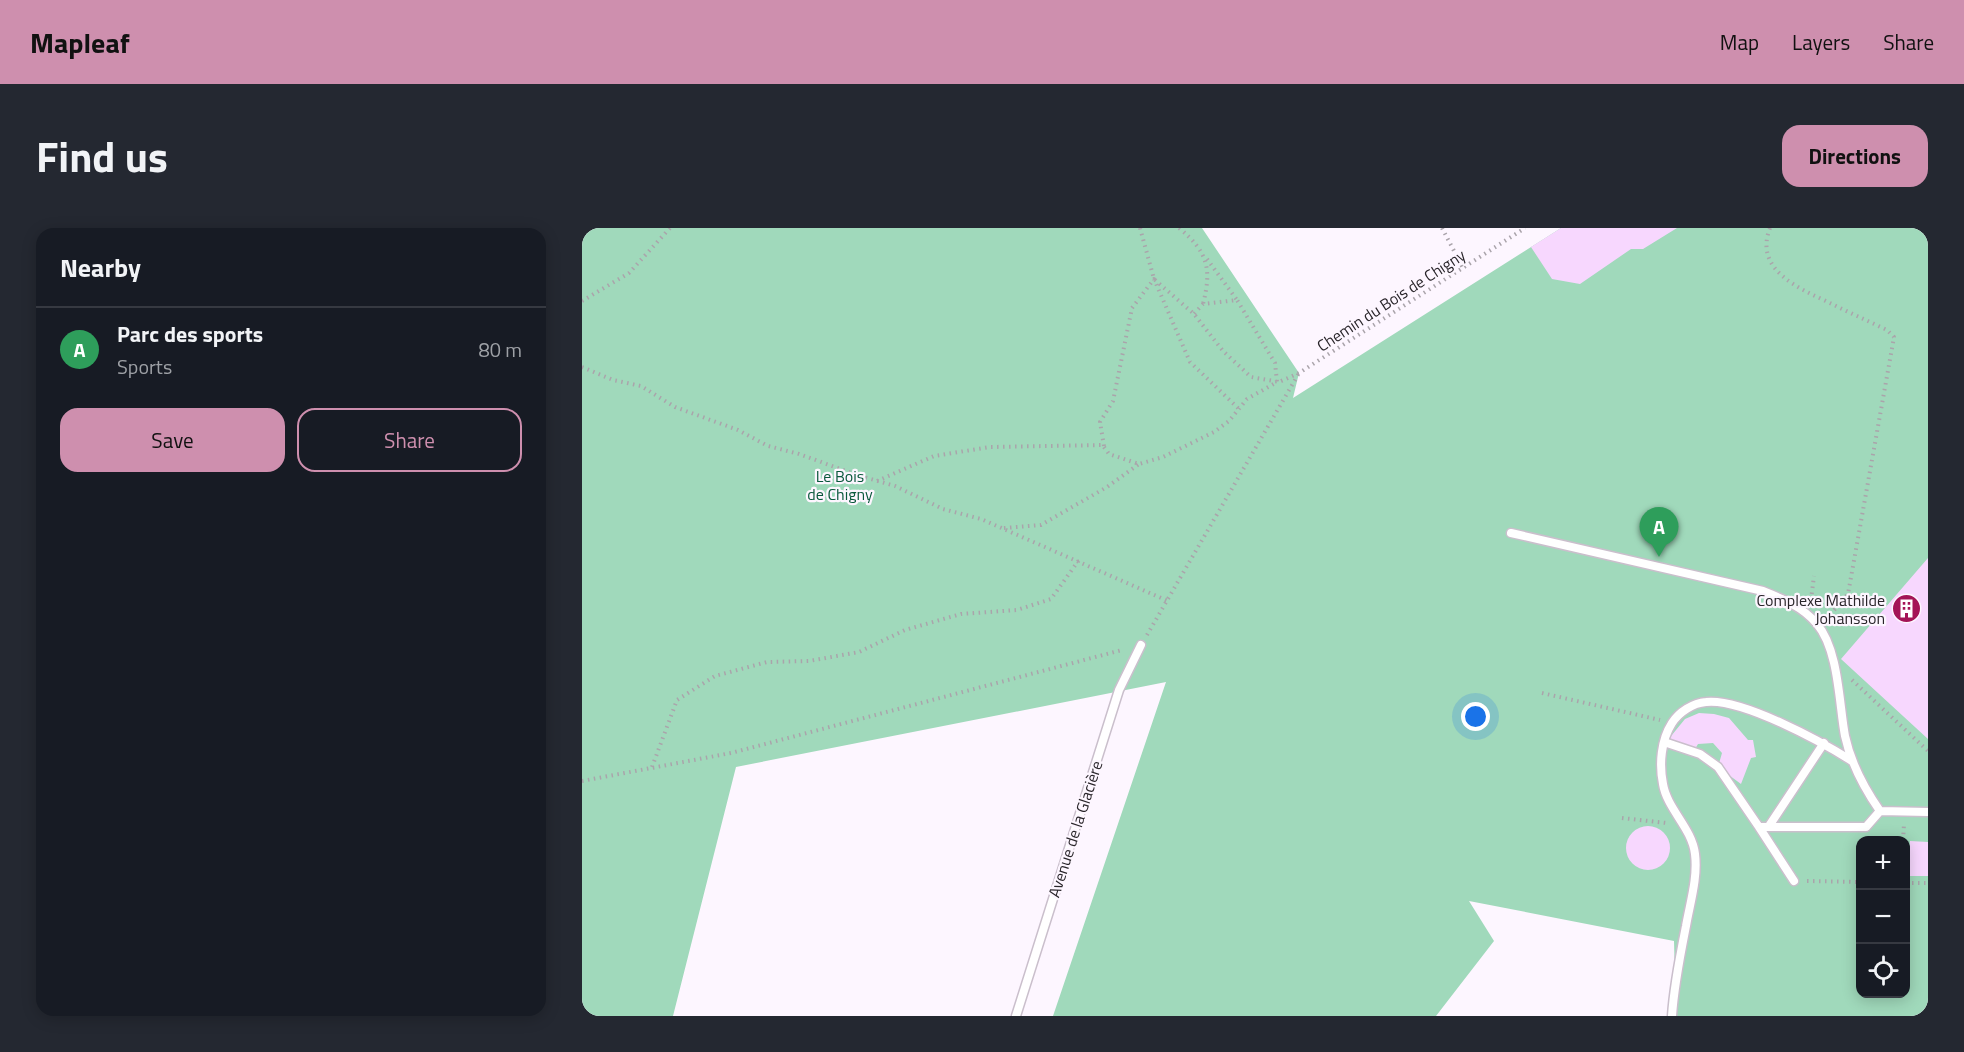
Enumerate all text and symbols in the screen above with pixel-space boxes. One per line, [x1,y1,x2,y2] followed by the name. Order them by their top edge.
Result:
[30,21,130,64] text: Mapleaf
[1720,26,1759,58] text: Map
[1792,26,1850,58] text: Layers
[1883,26,1934,58] text: Share
[36,124,168,188] text: Find us
[1782,125,1928,187] button: Directions
[1312,243,1470,357] street label: Chemin du Bois de Chigny
[60,248,141,287] text: Nearby
[117,317,263,351] text: Parc des sports
[73,334,86,365] text: A
[478,334,522,365] text: 80 m
[117,351,172,382] text: Sports
[60,408,285,472] button: Save
[297,408,522,472] button: Share
[807,464,873,506] park label: Le Bois de Chigny
[1640,508,1678,557] pin: A
[1756,588,1885,630] place label: Complexe Mathilde Johansson
[1890,593,1922,625] building icon: Complexe Mathilde Johansson
[1461,702,1490,731] your location
[1042,758,1108,900] street label: Avenue de la Glacière
[1856,836,1910,998] map controls
[1856,836,1910,890] button: +
[1856,890,1910,944] button: −
[1856,944,1910,998] button: locate

